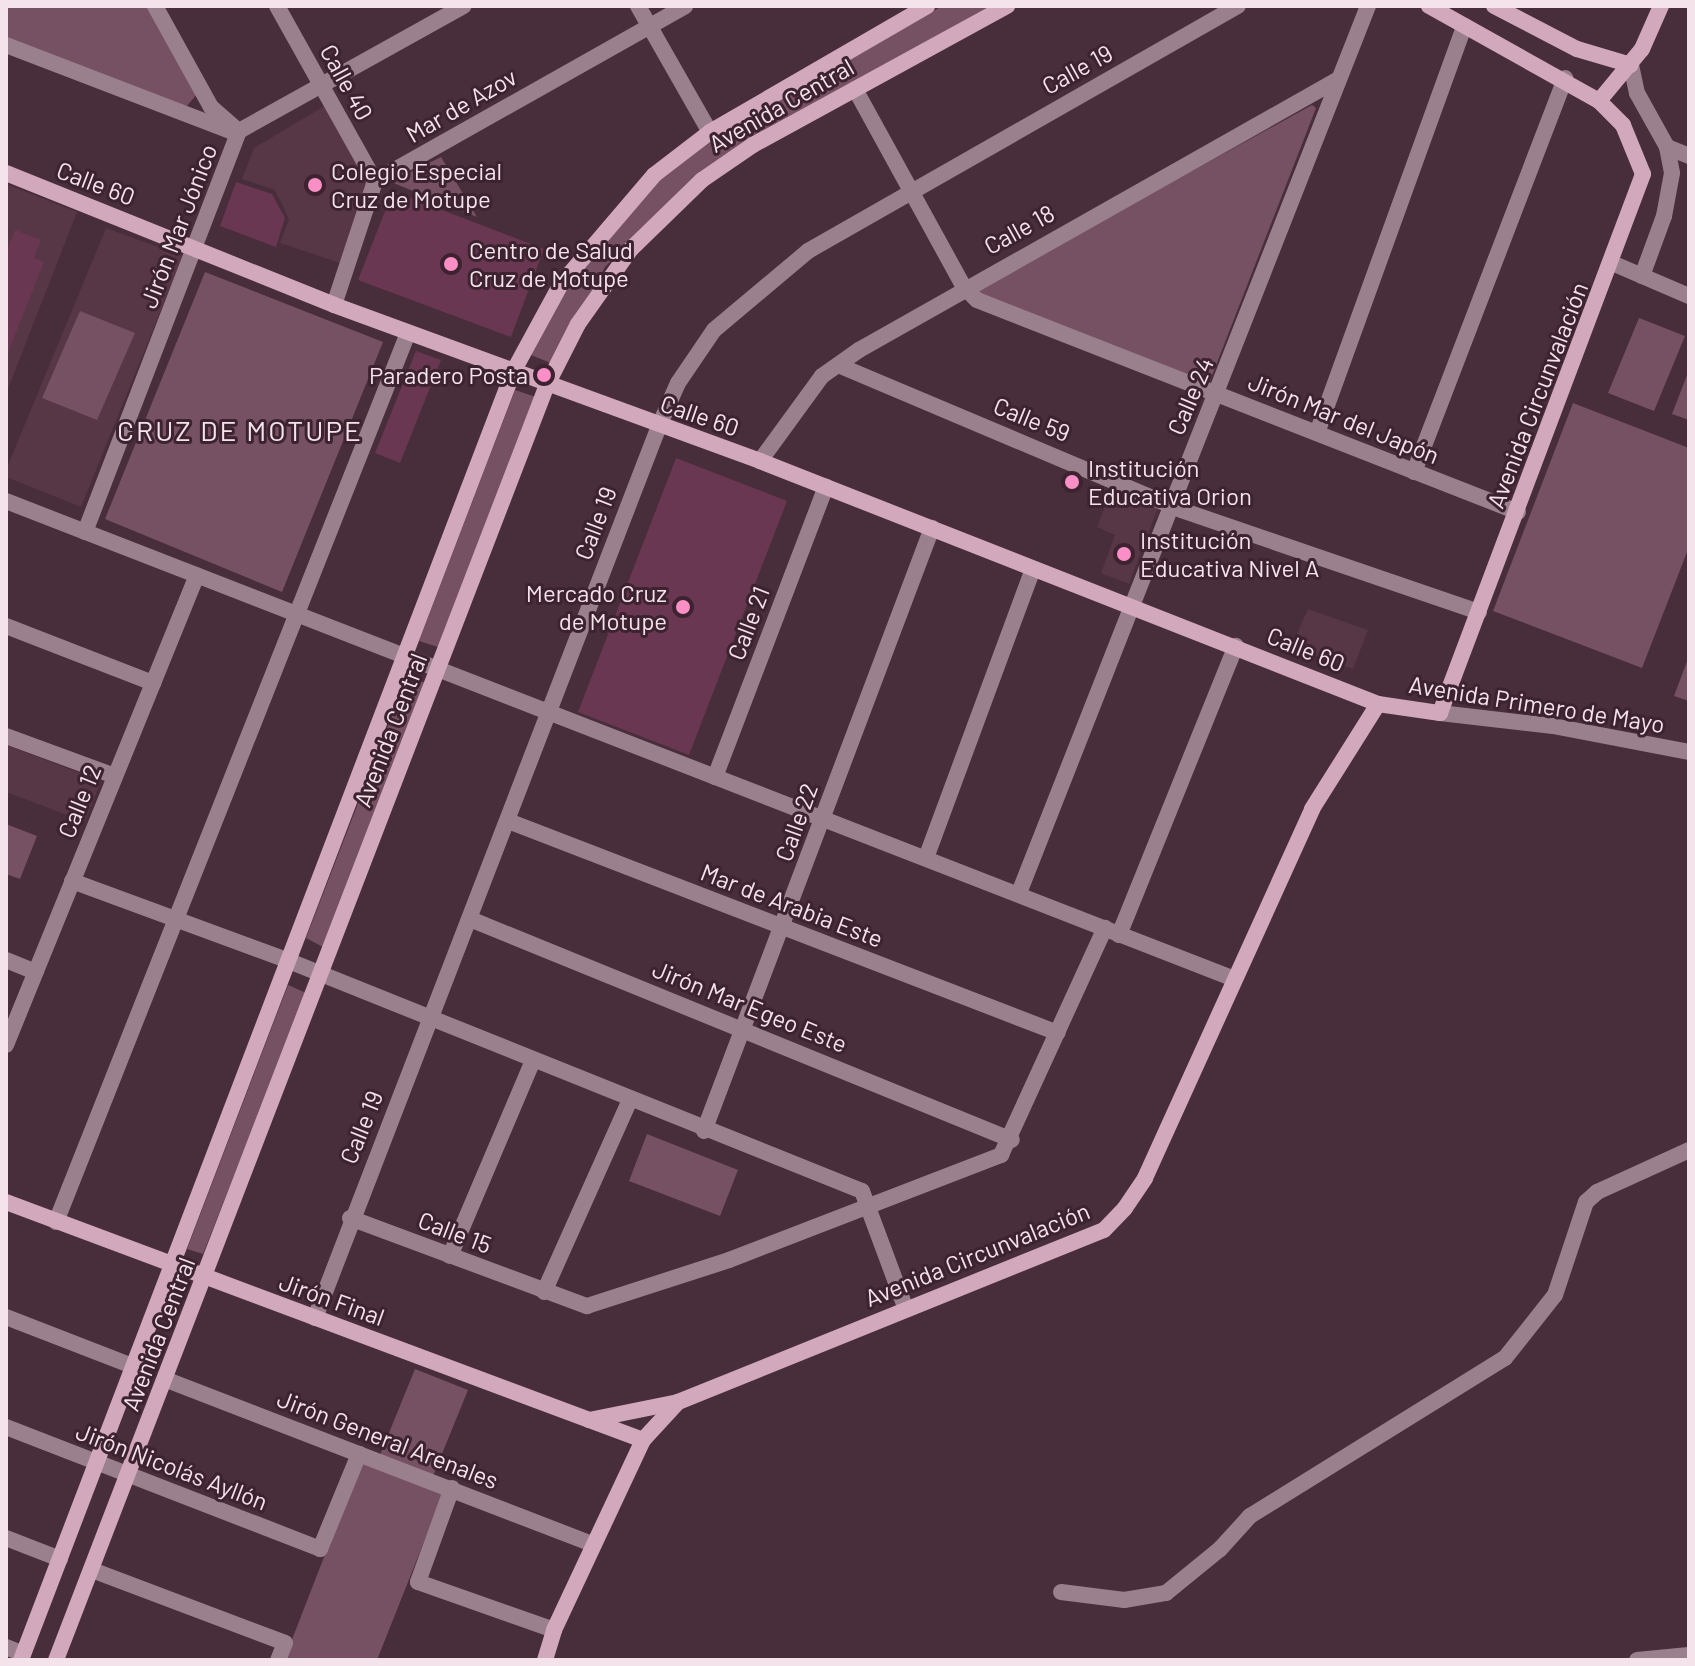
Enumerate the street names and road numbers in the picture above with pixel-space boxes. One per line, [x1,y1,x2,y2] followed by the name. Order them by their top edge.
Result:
[1037,38,1117,100] street label: Calle 19
[315,39,379,125] street label: Calle 40
[703,52,859,158] street label: Avenida Central
[401,62,521,148] street label: Mar de Azov
[133,140,223,312] street label: Jirón Mar Jónico
[53,155,139,211] street label: Calle 60
[979,198,1059,260] street label: Calle 18
[1481,278,1593,512] street label: Avenida Circunvalación
[1161,353,1219,439] street label: Calle 24
[1244,367,1444,469] street label: Jirón Mar del Japón
[657,388,743,442] street label: Calle 60
[989,391,1075,447] street label: Calle 59
[568,482,622,564] street label: Calle 19
[721,582,775,664] street label: Calle 21
[1263,620,1349,678] street label: Calle 60
[347,649,433,811] street label: Avenida Central
[1407,670,1667,738] street label: Avenida Primero de Mayo
[51,760,107,842] street label: Calle 12
[769,779,823,865] street label: Calle 22
[697,857,887,953] street label: Mar de Arabia Este
[648,954,852,1058] street label: Jirón Mar Egeo Este
[333,1086,389,1168] street label: Calle 19
[860,1196,1094,1312] street label: Avenida Circunvalación
[414,1205,496,1259] street label: Calle 15
[115,1253,201,1415] street label: Avenida Central
[276,1267,388,1331] street label: Jirón Final
[273,1384,503,1494] street label: Jirón General Arenales
[72,1416,272,1516] street label: Jirón Nicolás Ayllón

